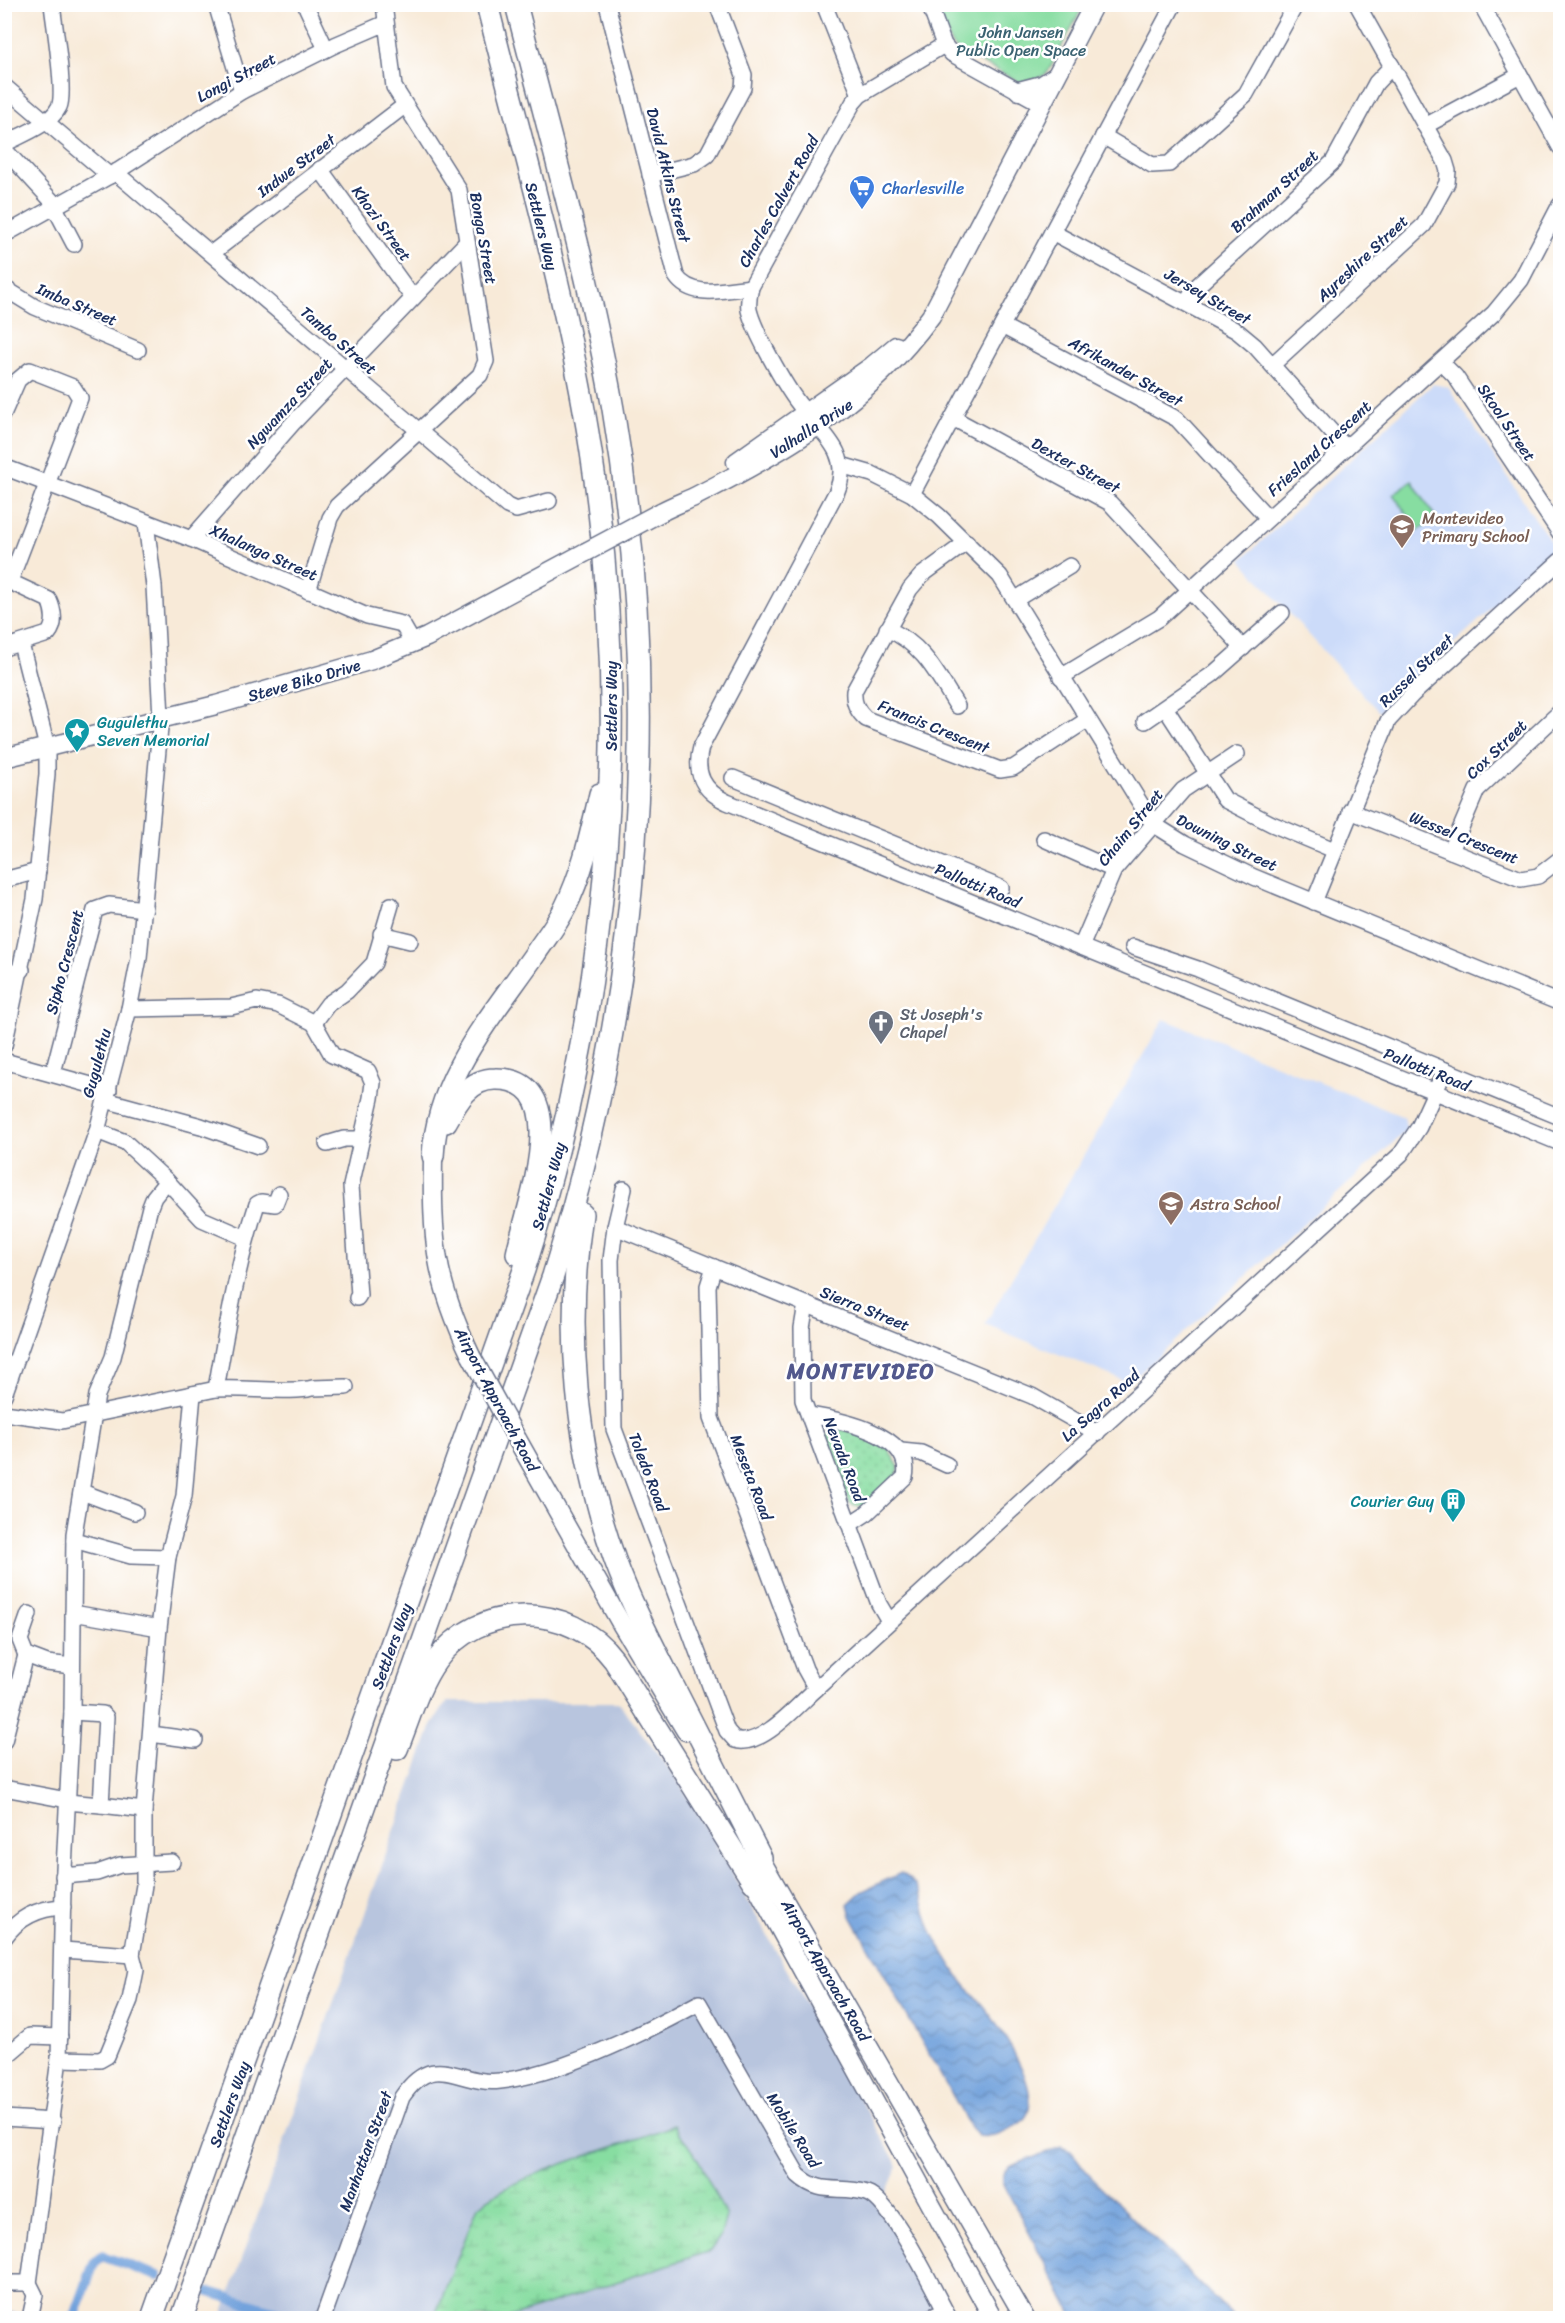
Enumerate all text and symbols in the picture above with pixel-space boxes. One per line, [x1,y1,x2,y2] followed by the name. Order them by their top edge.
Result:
[956,18,1086,65] park label: John Jansen Public Open Space
[191,44,281,111] street label: Longi Street
[638,105,699,246] street label: David Atkins Street
[250,126,343,206] street label: Indwe Street
[730,128,828,273] street label: Charles Calvert Road
[1223,142,1325,240] street label: Brahman Street
[847,173,877,211] supermarket icon: Charlesville
[882,174,964,203] place label: Charlesville
[344,179,419,268] street label: Khozi Street
[517,179,567,274] street label: Settlers Way
[461,190,506,286] street label: Bonga Street
[1309,208,1415,310] street label: Ayreshire Street
[1158,259,1257,333] street label: Jersey Street
[31,274,122,334] street label: Imba Street
[293,298,384,382] street label: Tambo Street
[1062,327,1189,415] street label: Afrikander Street
[239,351,340,456] street label: Ngwamza Street
[1470,377,1544,467] street label: Skool Street
[764,390,859,466] street label: Valhalla Drive
[1260,393,1378,504] street label: Friesland Crescent
[1026,429,1126,502] street label: Dexter Street
[1422,504,1530,551] place label: Montevideo Primary School
[1387,512,1417,550] school or university icon: Montevideo Primary School
[204,515,322,589] street label: Xhalanga Street
[1372,626,1461,714] street label: Russel Street
[244,650,364,710] street label: Steve Biko Drive
[597,660,626,751] street label: Settlers Way
[874,691,994,762] street label: Francis Crescent
[97,708,210,755] place label: Gugulethu Seven Memorial
[1459,712,1534,787] street label: Cox Street
[62,716,92,754] place icon: Gugulethu Seven Memorial
[1090,782,1171,873] street label: Chaim Street
[1405,802,1523,873] street label: Wessel Crescent
[1171,805,1282,880] street label: Downing Street
[930,854,1027,917] street label: Pallotti Road
[37,907,92,1018] street label: Sipho Crescent
[900,1000,983,1047] place label: St Joseph's Chapel
[866,1008,896,1046] church icon: St Joseph's Chapel
[73,1025,120,1101] street label: Gugulethu
[1379,1039,1476,1101] street label: Pallotti Road
[523,1138,574,1233] street label: Settlers Way
[1156,1189,1186,1227] school or university icon: Astra School
[1189,1190,1281,1219] place label: Astra School
[816,1277,914,1340] street label: Sierra Street
[446,1321,548,1478] street label: Airport Approach Road
[786,1352,935,1391] district label: MONTEVIDEO
[1054,1361,1148,1449] street label: La Sagra Road
[815,1412,875,1508] street label: Nevada Road
[620,1428,678,1518] street label: Toledo Road
[722,1430,782,1526] street label: Meseta Road
[1438,1486,1468,1524] building icon: Courier Guy
[1351,1487,1435,1516] place label: Courier Guy
[362,1598,421,1694] street label: Settlers Way
[772,1893,879,2048] street label: Airport Approach Road
[200,2056,259,2152] street label: Settlers Way
[330,2086,401,2216] street label: Manhattan Street
[759,2086,829,2175] street label: Mobile Road

